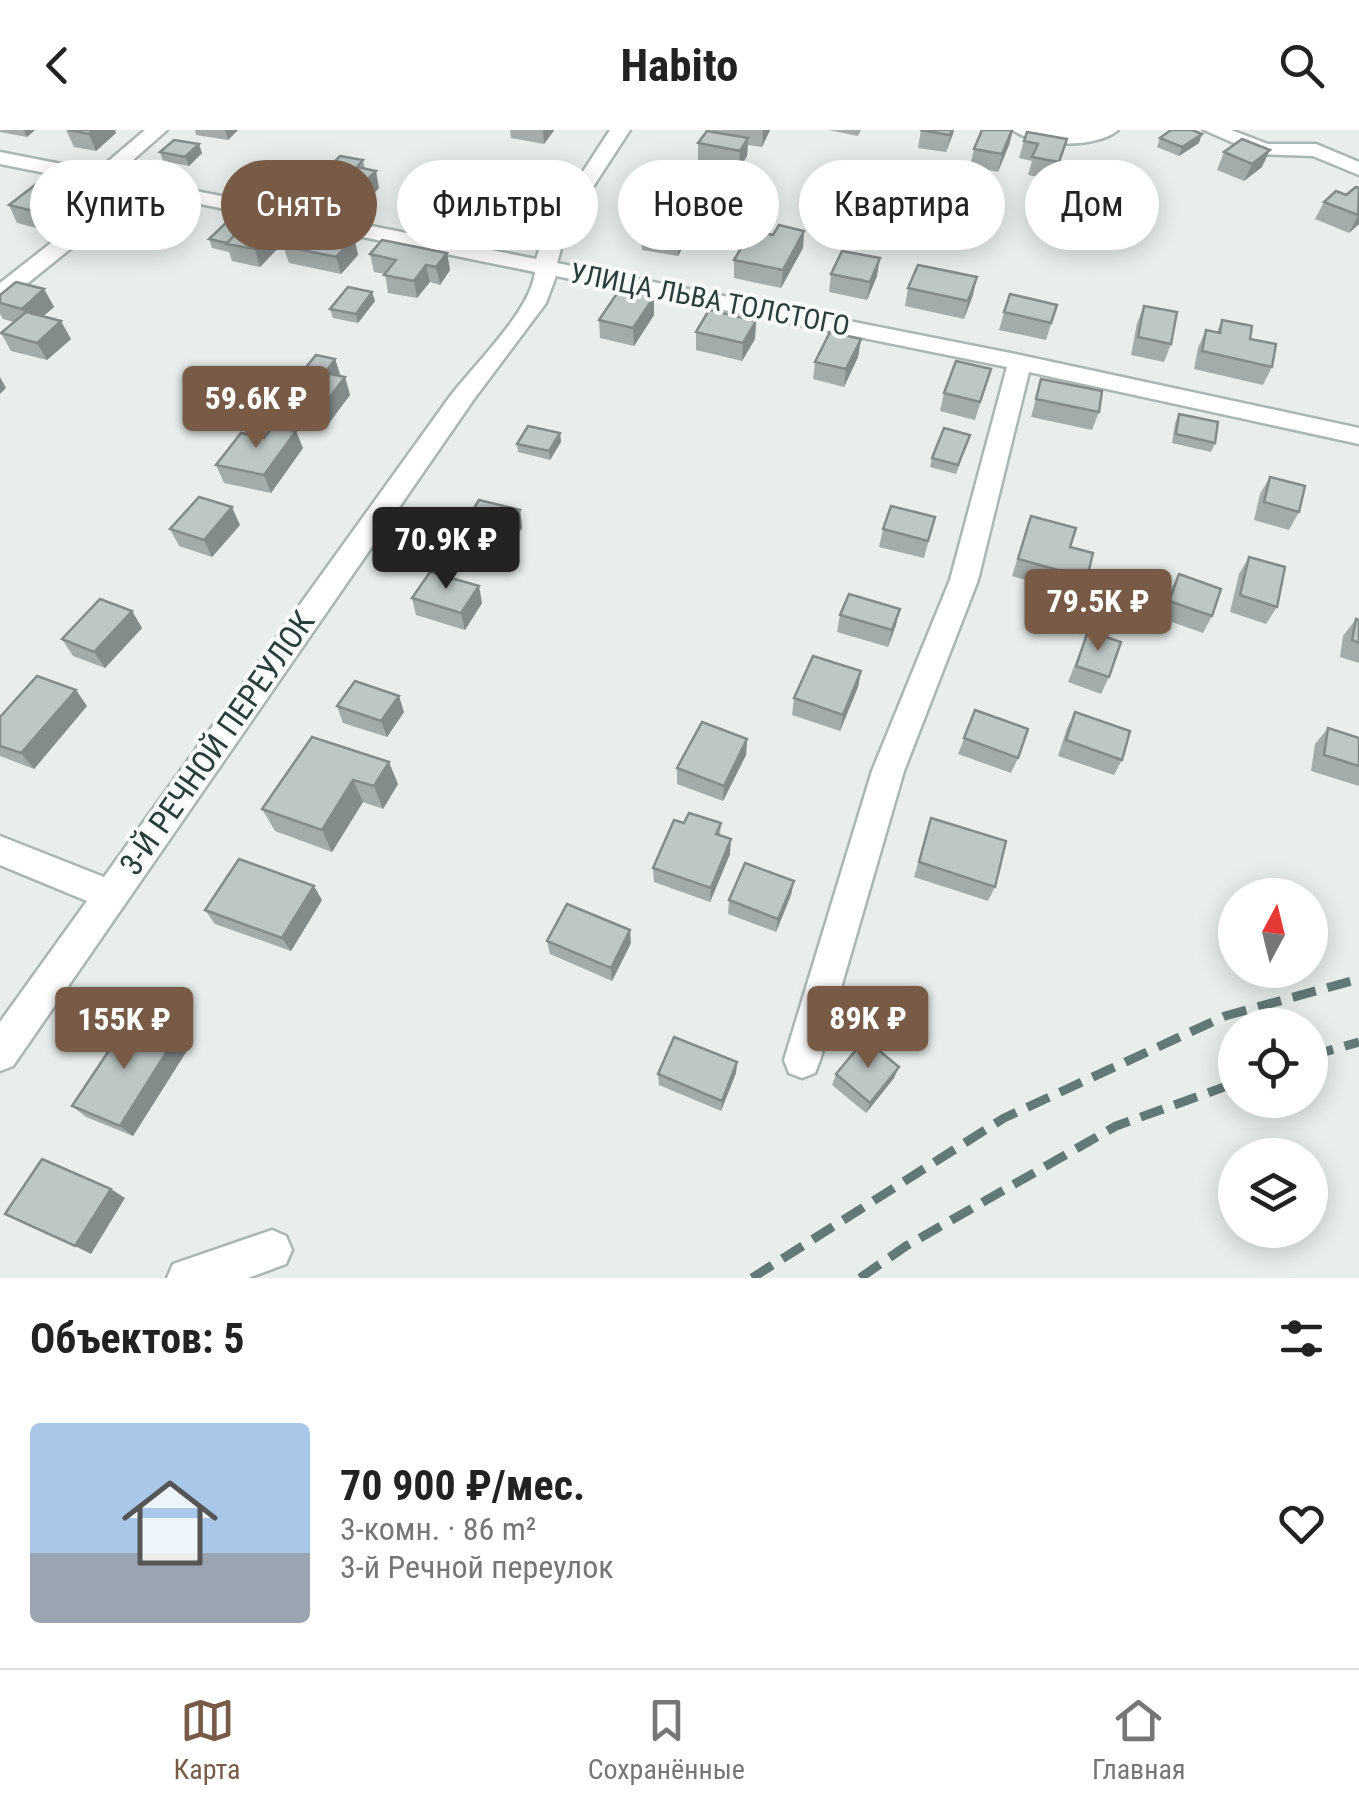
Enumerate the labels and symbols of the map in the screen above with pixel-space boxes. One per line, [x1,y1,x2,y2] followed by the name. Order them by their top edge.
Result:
[567,256,852,343] street label: УЛИЦА ЛЬВА ТОЛСТОГО
[164,366,348,451] pin: 59.6K ₽
[354,507,538,592] pin: 70.9K ₽
[1006,569,1190,654] pin: 79.5K ₽
[112,604,322,882] street label: 3-Й РЕЧНОЙ ПЕРЕУЛОК
[1218,878,1328,988] north arrow
[798,986,938,1071] pin: 89K ₽
[43,987,205,1072] pin: 155K ₽

